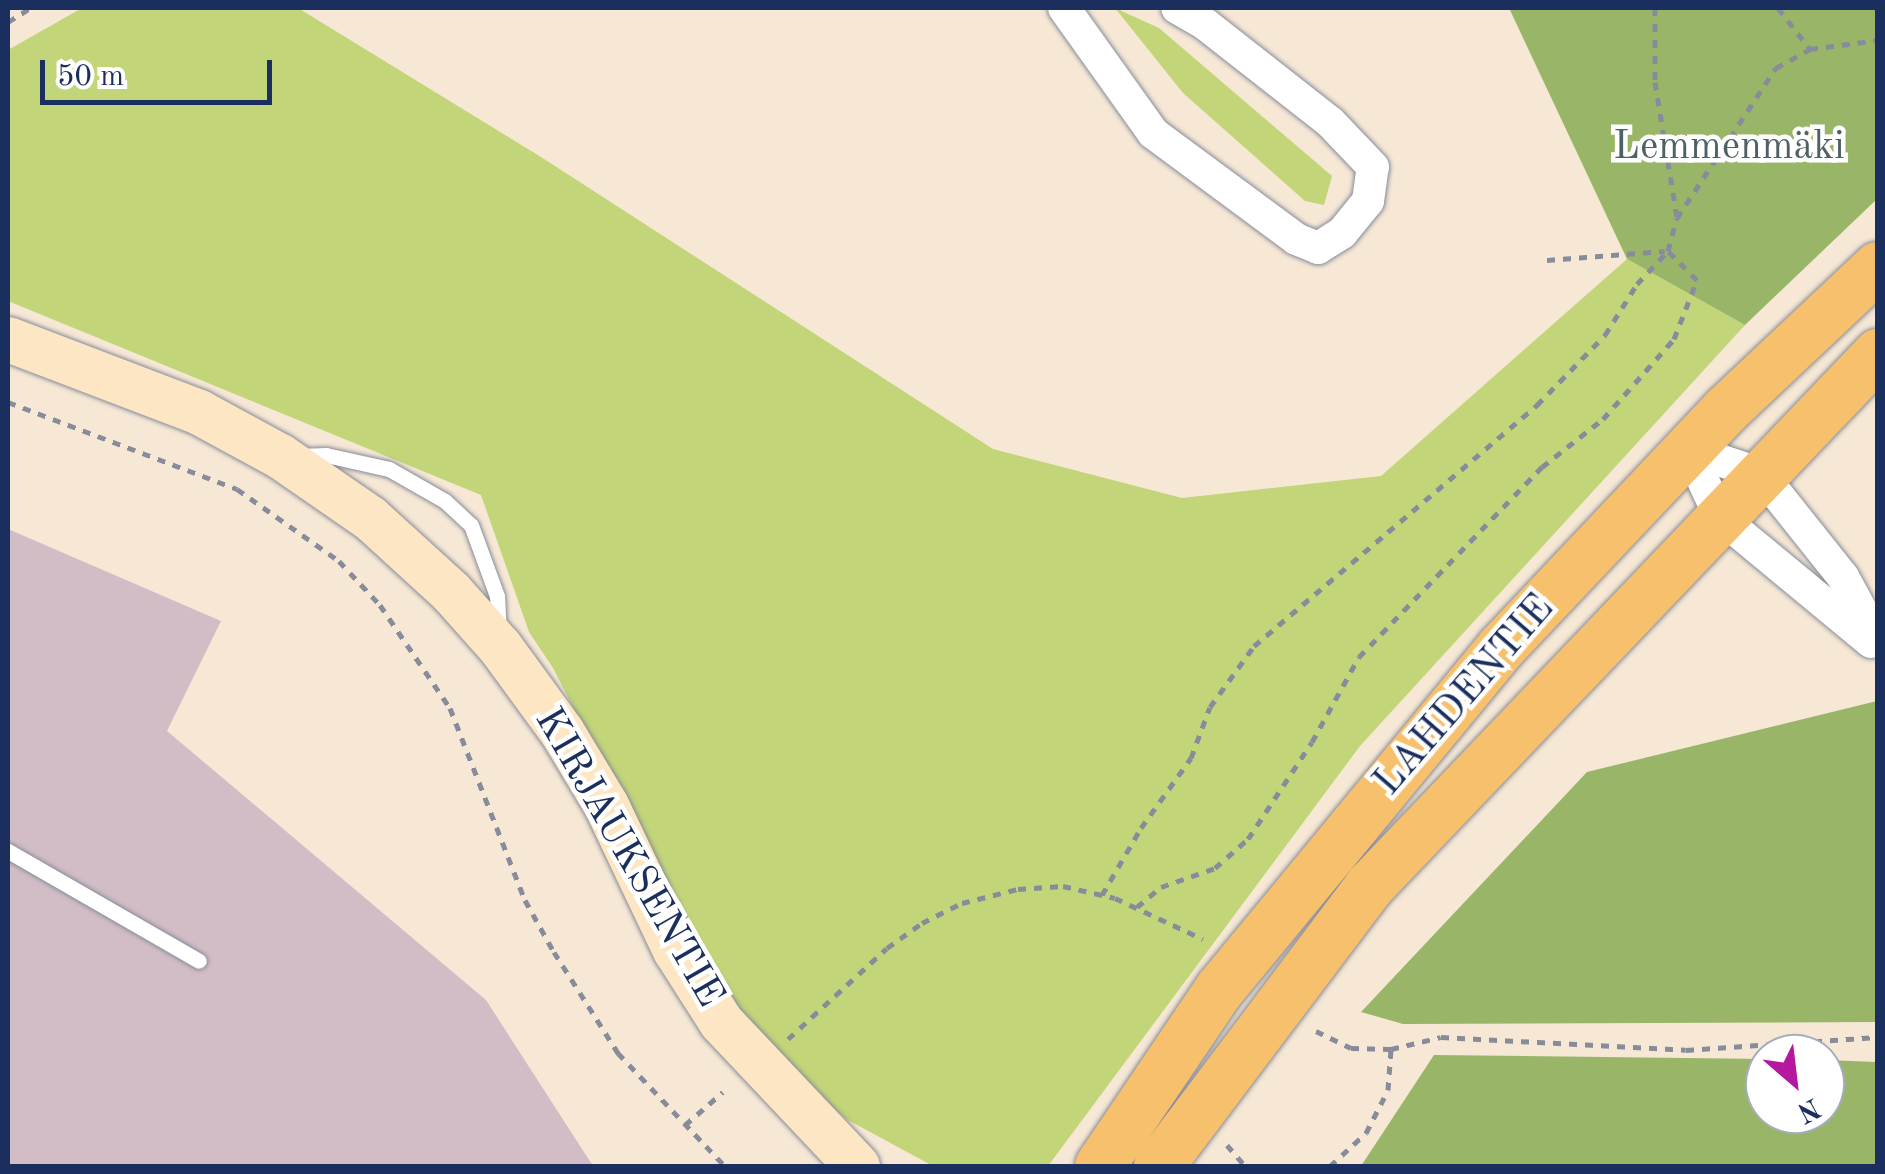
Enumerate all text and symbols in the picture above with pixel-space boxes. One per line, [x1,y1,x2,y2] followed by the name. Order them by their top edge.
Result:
[45,40,278,102] scale bar
[57,62,124,92] text: 50 m
[1613,124,1845,172] park label: Lemmenmäki
[1365,586,1565,806] street label: LAHDENTIE
[523,700,733,1016] street label: KIRJAUKSENTIE
[1745,1034,1845,1134] north arrow
[1792,1091,1824,1126] text: N

